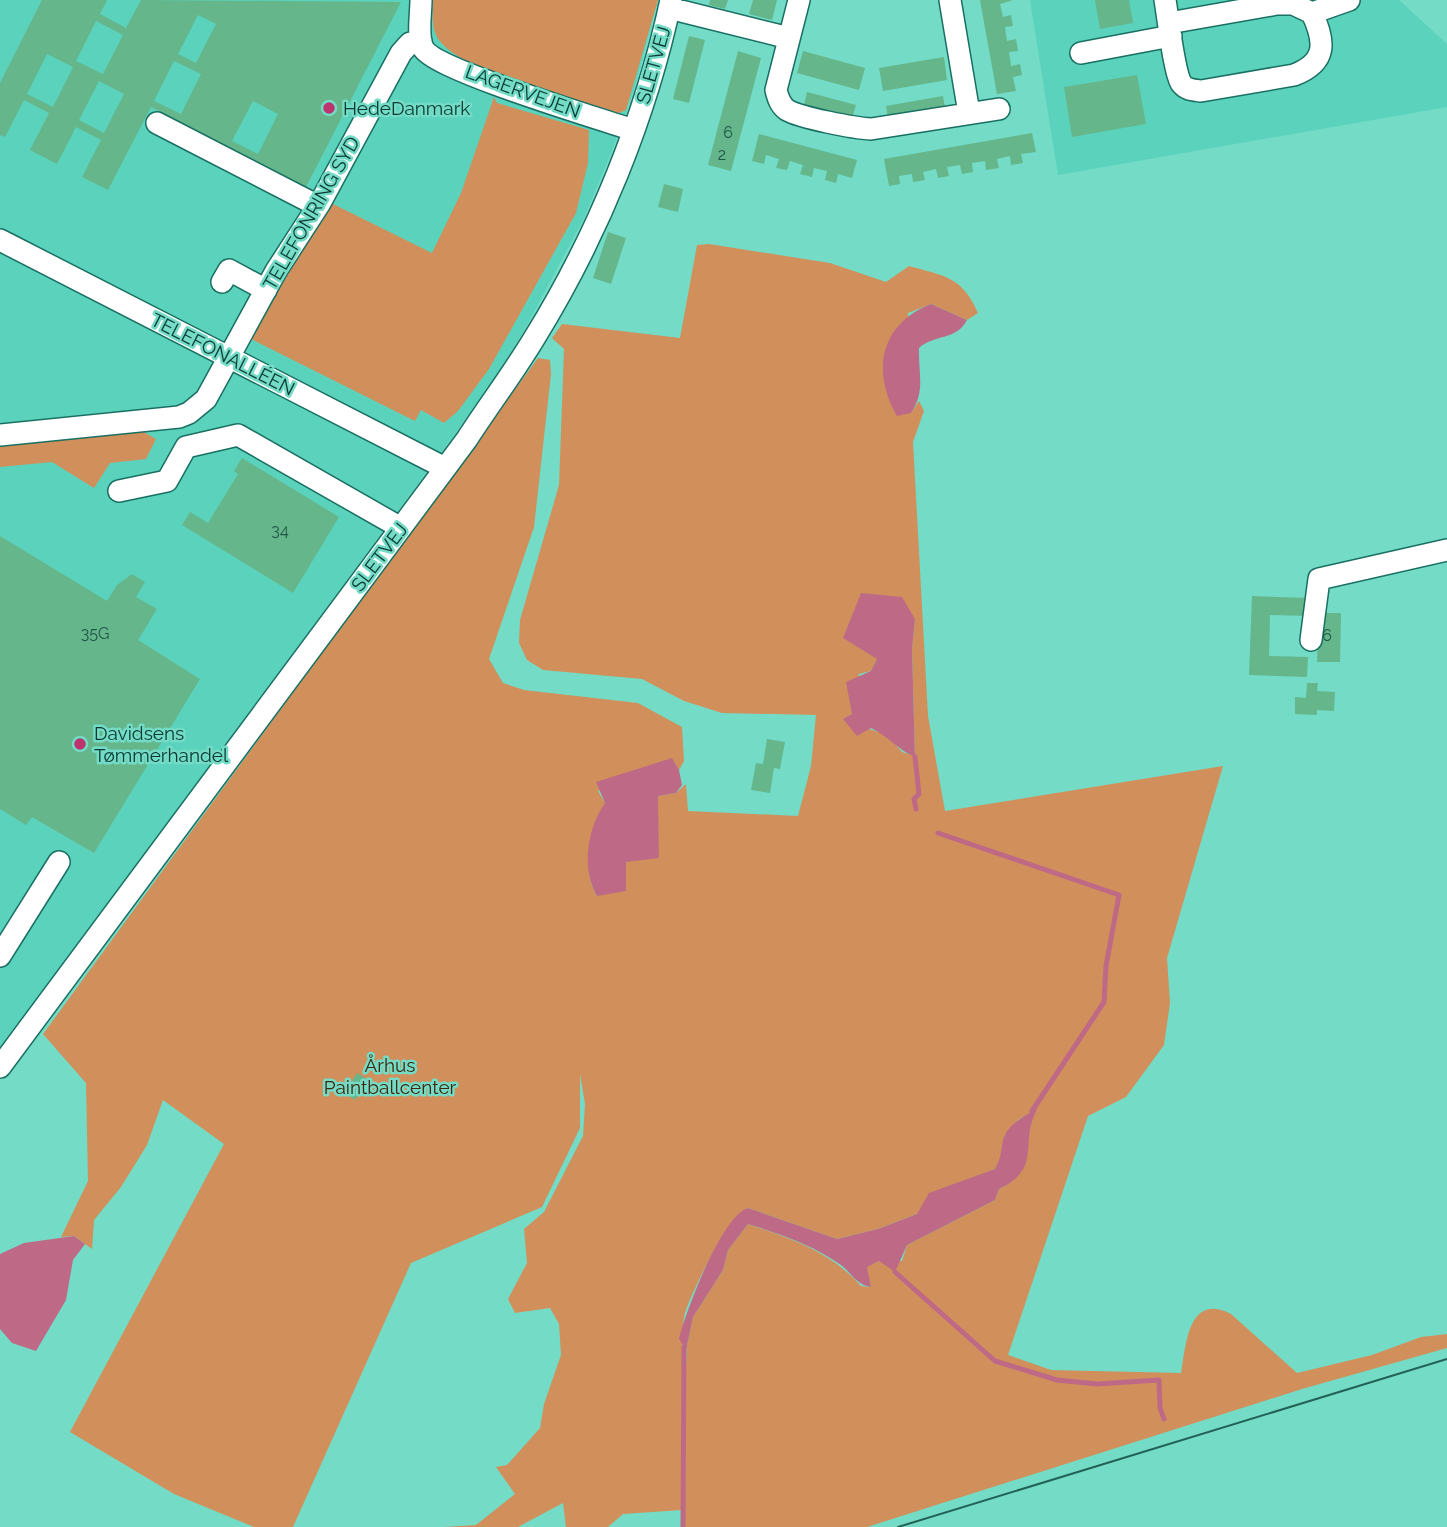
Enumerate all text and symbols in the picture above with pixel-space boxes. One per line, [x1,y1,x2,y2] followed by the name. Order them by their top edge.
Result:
[631,24,675,106] street label: SLETVEJ
[463,60,583,122] street label: LAGERVEJEN
[343,97,470,119] place label: HedeDanmark
[321,100,337,116] marker: HedeDanmark
[723,123,733,142] house number: 6
[258,133,364,293] street label: TELEFONRING SYD
[718,145,726,164] house number: 2
[147,308,299,400] street label: TELEFONALLÉEN
[346,519,412,595] street label: SLETVEJ
[271,521,289,540] house number: 34
[81,624,109,643] house number: 35G
[1322,626,1332,645] house number: 6
[94,722,229,766] place label: Davidsens Tømmerhandel
[72,736,88,752] marker: Davidsens Tømmerhandel
[324,1054,457,1098] park label: Århus Paintballcenter

